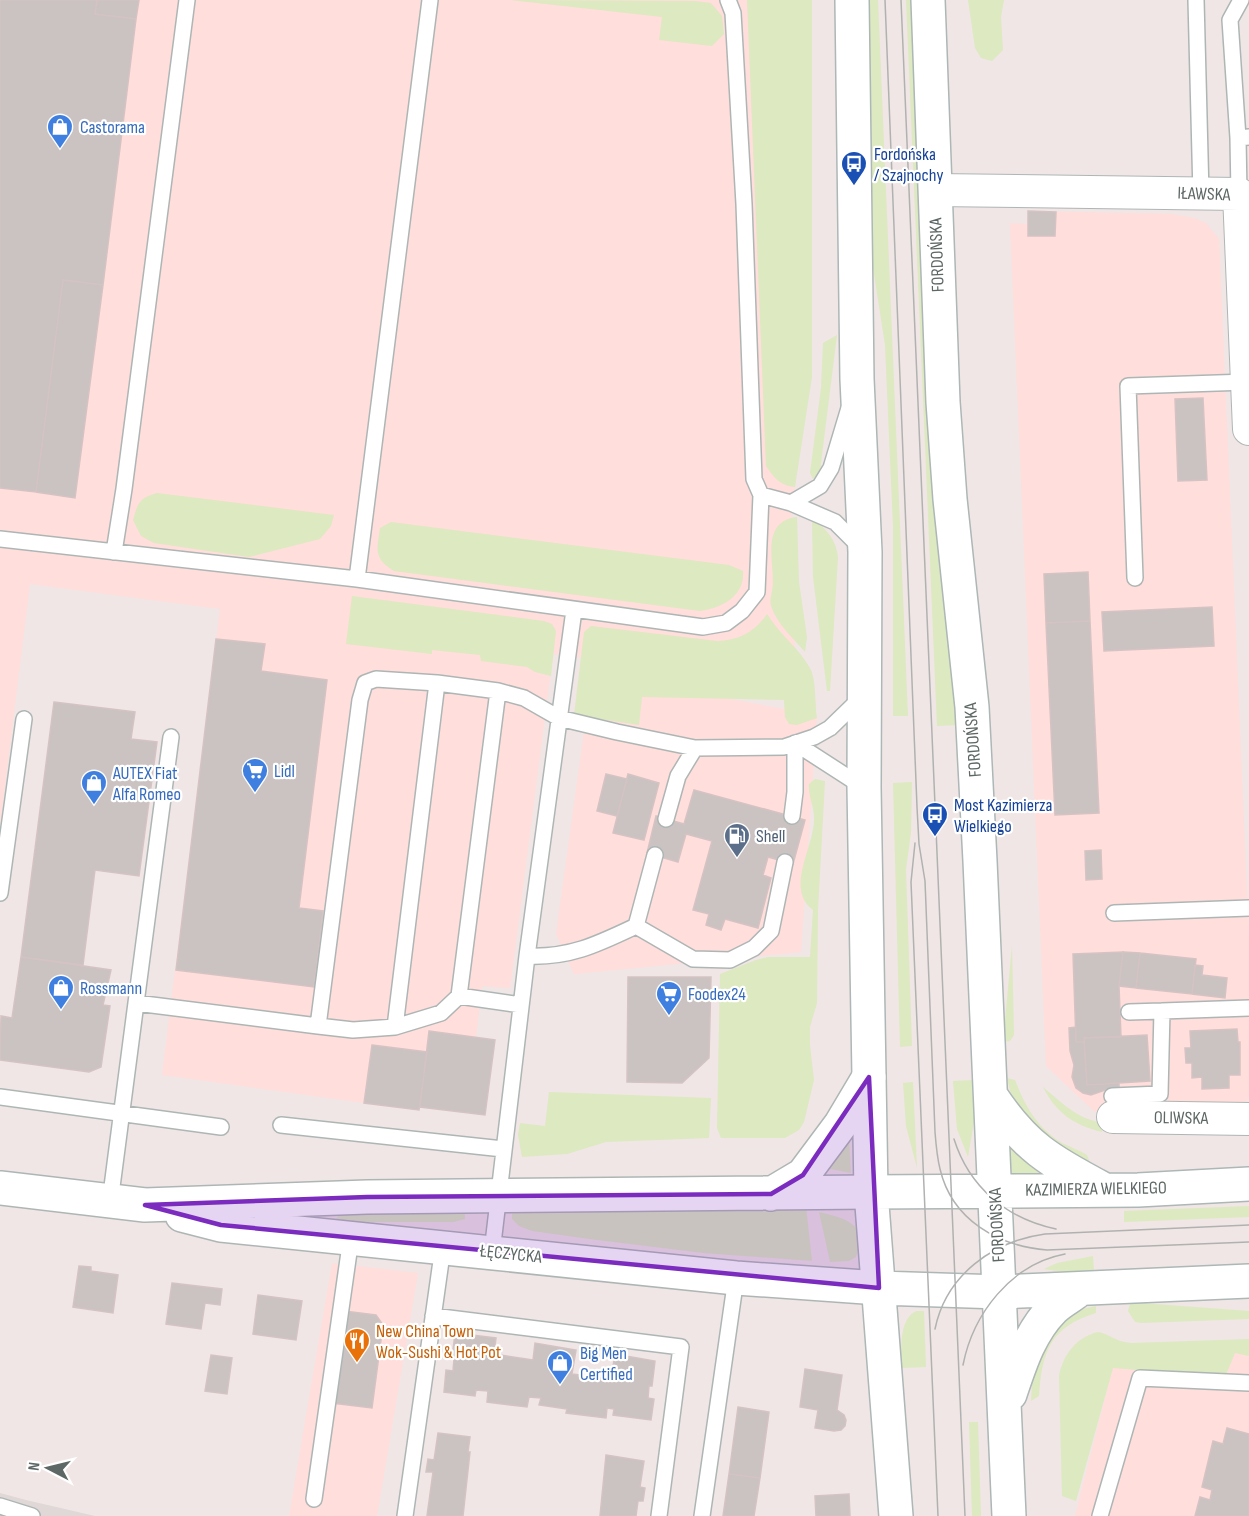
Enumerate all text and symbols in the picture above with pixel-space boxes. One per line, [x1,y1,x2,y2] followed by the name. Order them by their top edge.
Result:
[45,112,75,150] shop icon: Castorama
[80,117,145,138] place label: Castorama
[874,144,943,186] place label: Fordońska / Szajnochy
[839,149,869,187] bus stop icon: Fordońska / Szajnochy
[1177,183,1231,205] street label: IŁAWSKA
[925,217,949,293] street label: FORDOŃSKA
[960,702,986,778] street label: FORDOŃSKA
[240,756,270,794] supermarket icon: Lidl
[274,761,295,782] place label: Lidl
[112,763,181,805] place label: AUTEX Fiat Alfa Romeo
[79,768,109,806] shop icon: AUTEX Fiat Alfa Romeo
[954,795,1053,837] place label: Most Kazimierza Wielkiego
[920,800,950,838] bus stop icon: Most Kazimierza Wielkiego
[722,821,752,859] fuel station icon: Shell
[756,826,785,847] place label: Shell
[46,973,76,1011] shop icon: Rossmann
[80,978,142,999] place label: Rossmann
[654,979,684,1017] supermarket icon: Foodex24
[688,984,746,1005] place label: Foodex24
[1154,1107,1209,1129] street label: OLIWSKA
[1025,1177,1167,1201] street label: KAZIMIERZA WIELKIEGO
[985,1187,1009,1263] street label: FORDOŃSKA
[478,1240,543,1268] street label: ŁĘCZYCKA
[376,1321,502,1363] place label: New China Town Wok-Sushi & Hot Pot
[342,1326,372,1364] restaurant icon: New China Town Wok-Sushi & Hot Pot
[580,1343,633,1385] place label: Big Men Certified
[545,1348,575,1386] shop icon: Big Men Certified
[18,1438,78,1498] north arrow
[25,1461,45,1472] text: N

